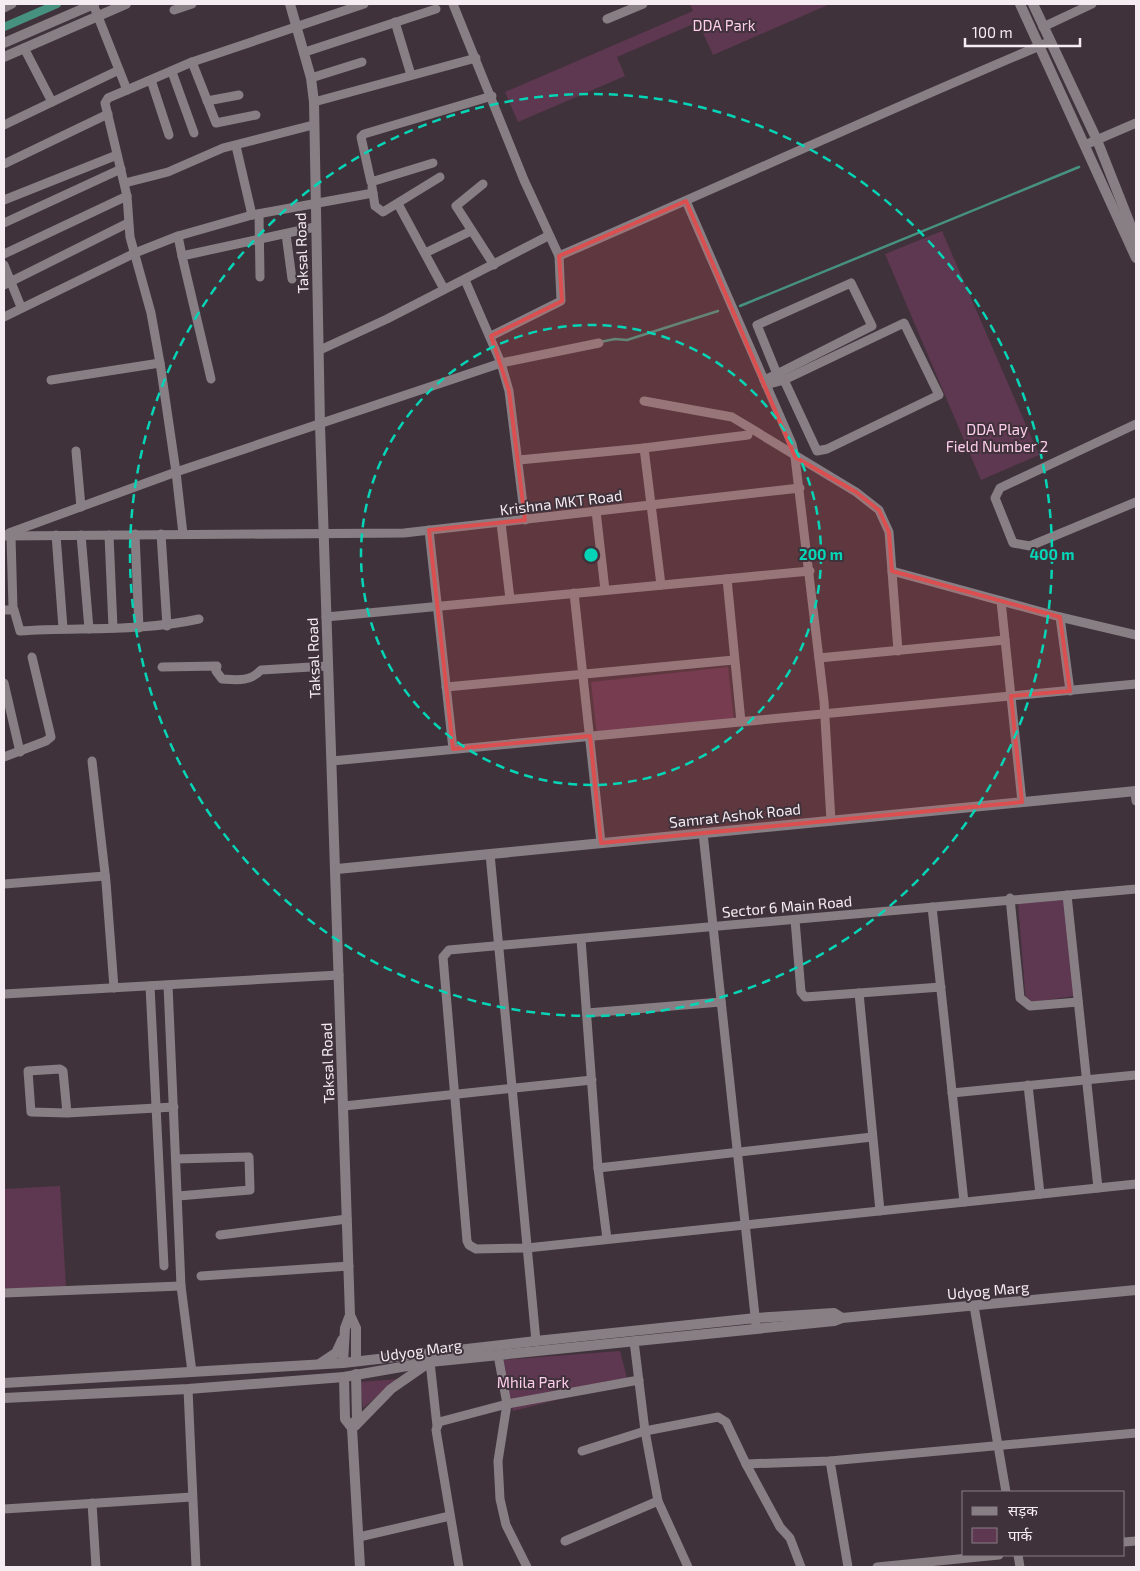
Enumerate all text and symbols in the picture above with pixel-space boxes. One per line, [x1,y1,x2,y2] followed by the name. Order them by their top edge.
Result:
[965,15,1080,47] scale bar
[693,16,756,34] park label: DDA Park
[972,23,1013,41] text: 100 m
[291,212,311,294] street label: Taksal Road
[946,420,1048,455] park label: DDA Play Field Number 2
[499,486,623,518] street label: Krishna MKT Road
[799,545,843,563] text: 200 m
[1030,545,1074,563] text: 400 m
[582,546,600,564] centre of rings
[303,617,323,699] street label: Taksal Road
[668,799,802,831] street label: Samrat Ashok Road
[721,891,853,921] street label: Sector 6 Main Road
[317,1022,337,1104] street label: Taksal Road
[946,1277,1030,1303] street label: Udyog Marg
[379,1335,464,1365] street label: Udyog Marg
[497,1373,570,1391] park label: Mhila Park
[962,1491,1125,1556] legend
[1008,1501,1038,1519] text: सड़क
[1008,1526,1032,1544] text: पार्क

